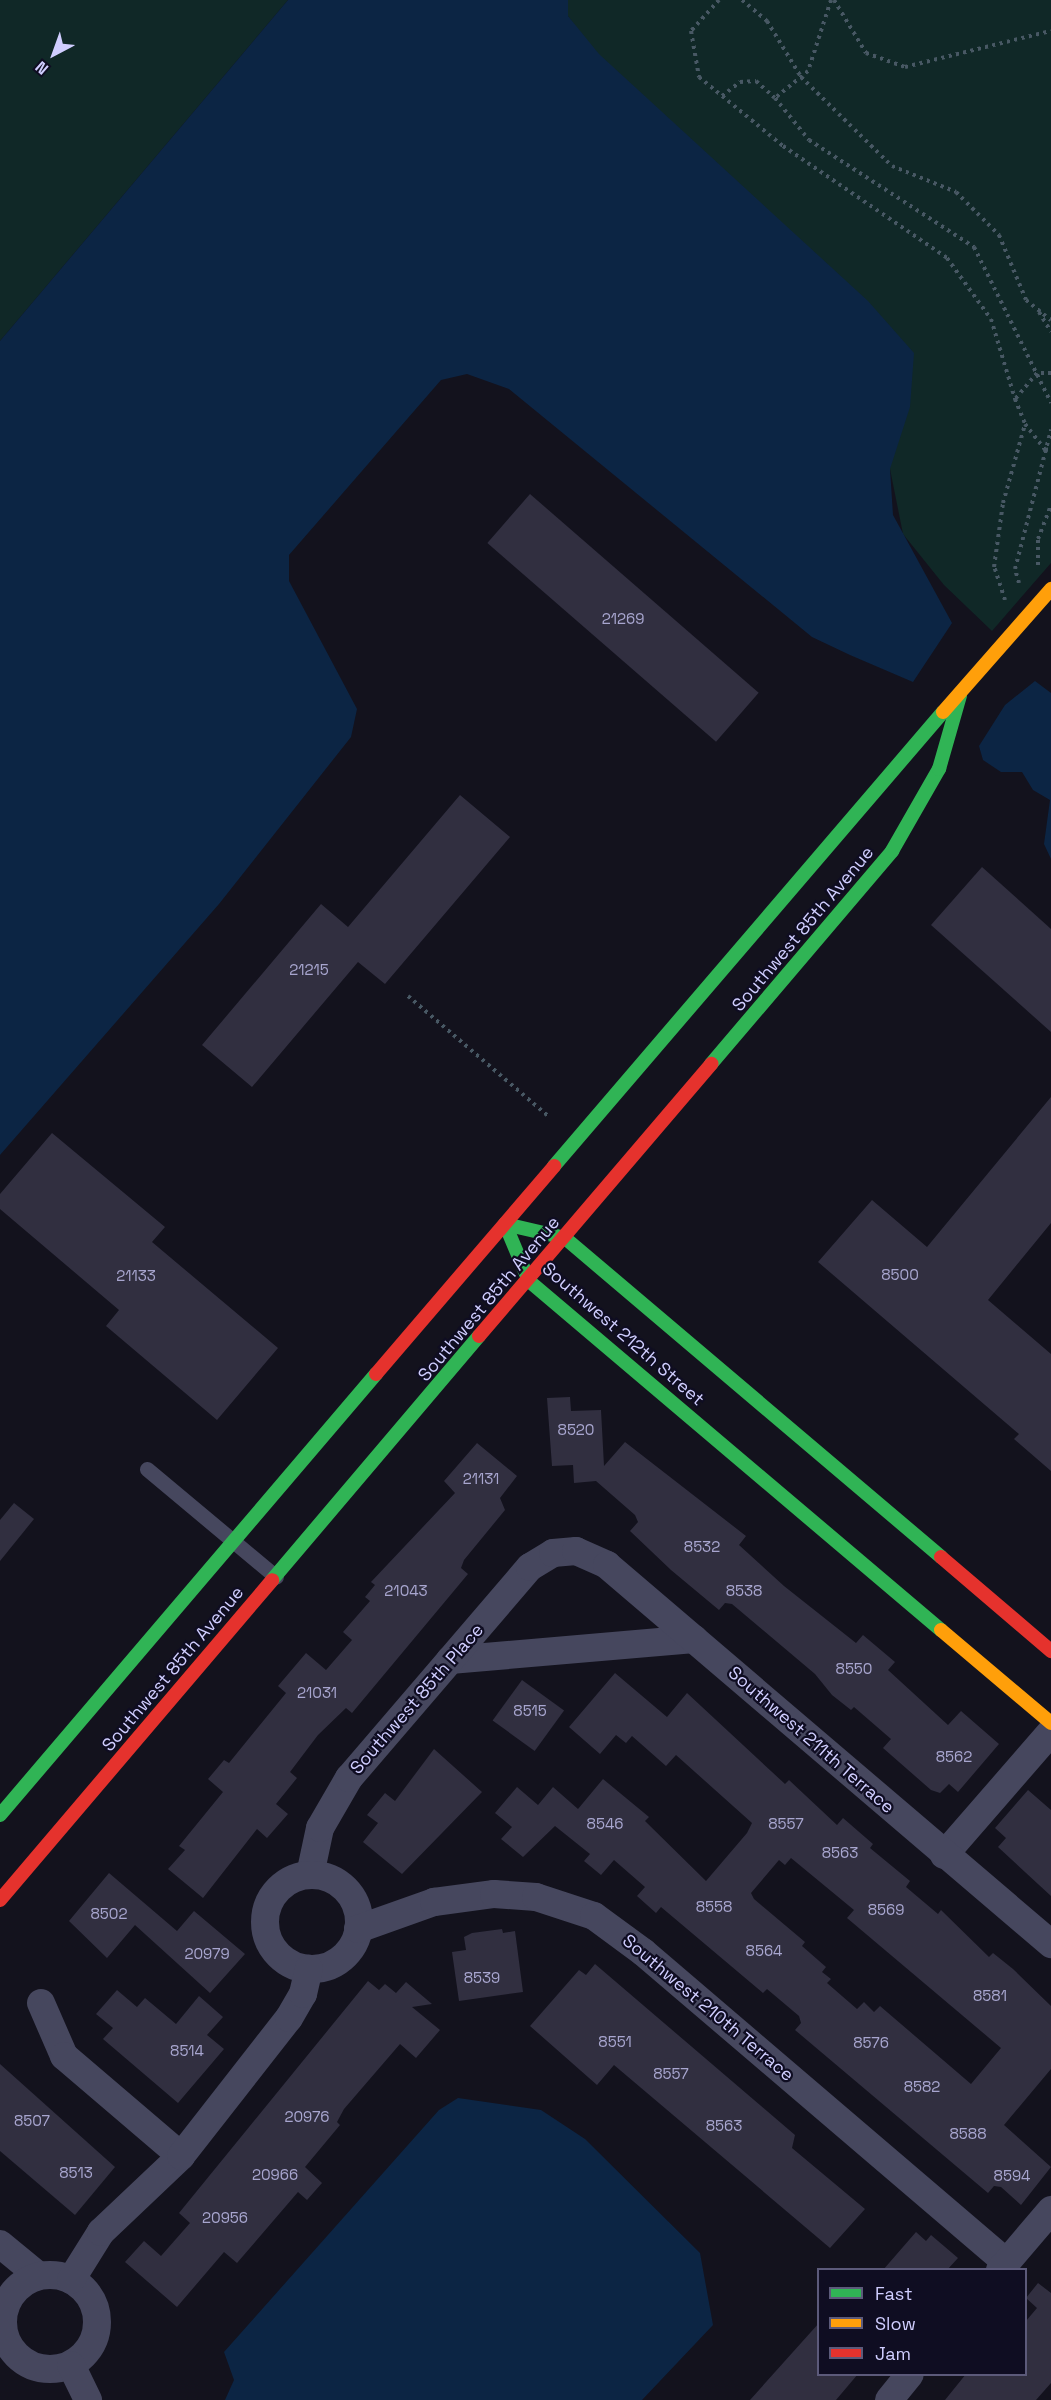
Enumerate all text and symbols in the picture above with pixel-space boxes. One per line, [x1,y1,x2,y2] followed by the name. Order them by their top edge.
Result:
[24,24,84,84] north arrow
[31,57,53,79] text: N
[602,610,644,628] house number: 21269
[728,842,878,1016] street label: Southwest 85th Avenue
[289,961,329,979] house number: 21215
[414,1212,564,1386] street label: Southwest 85th Avenue
[538,1258,708,1410] street label: Southwest 212th Street
[881,1266,919,1284] house number: 8500
[116,1267,156,1285] house number: 21133
[558,1421,594,1439] house number: 8520
[463,1470,499,1488] house number: 21131
[684,1538,720,1556] house number: 8532
[98,1582,248,1756] street label: Southwest 85th Avenue
[384,1582,428,1600] house number: 21043
[726,1582,762,1600] house number: 8538
[346,1619,488,1779] street label: Southwest 85th Place
[836,1660,872,1678] house number: 8550
[723,1662,899,1818] street label: Southwest 211th Terrace
[297,1684,337,1702] house number: 21031
[513,1702,547,1720] house number: 8515
[936,1748,972,1766] house number: 8562
[587,1815,623,1833] house number: 8546
[768,1815,804,1833] house number: 8557
[822,1844,858,1862] house number: 8563
[696,1898,732,1916] house number: 8558
[868,1901,904,1919] house number: 8569
[91,1905,127,1923] house number: 8502
[618,1930,798,2086] street label: Southwest 210th Terrace
[746,1942,782,1960] house number: 8564
[184,1945,230,1963] house number: 20979
[464,1969,500,1987] house number: 8539
[973,1987,1007,2005] house number: 8581
[598,2033,632,2051] house number: 8551
[853,2034,889,2052] house number: 8576
[170,2042,204,2060] house number: 8514
[653,2065,689,2083] house number: 8557
[904,2078,940,2096] house number: 8582
[284,2108,330,2126] house number: 20976
[14,2112,50,2130] house number: 8507
[706,2117,742,2135] house number: 8563
[949,2125,987,2143] house number: 8588
[59,2164,93,2182] house number: 8513
[252,2166,298,2184] house number: 20966
[994,2167,1030,2185] house number: 8594
[202,2209,248,2227] house number: 20956
[817,2268,1027,2376] legend
[875,2282,912,2305] text: Fast
[875,2312,916,2335] text: Slow
[875,2342,911,2365] text: Jam

